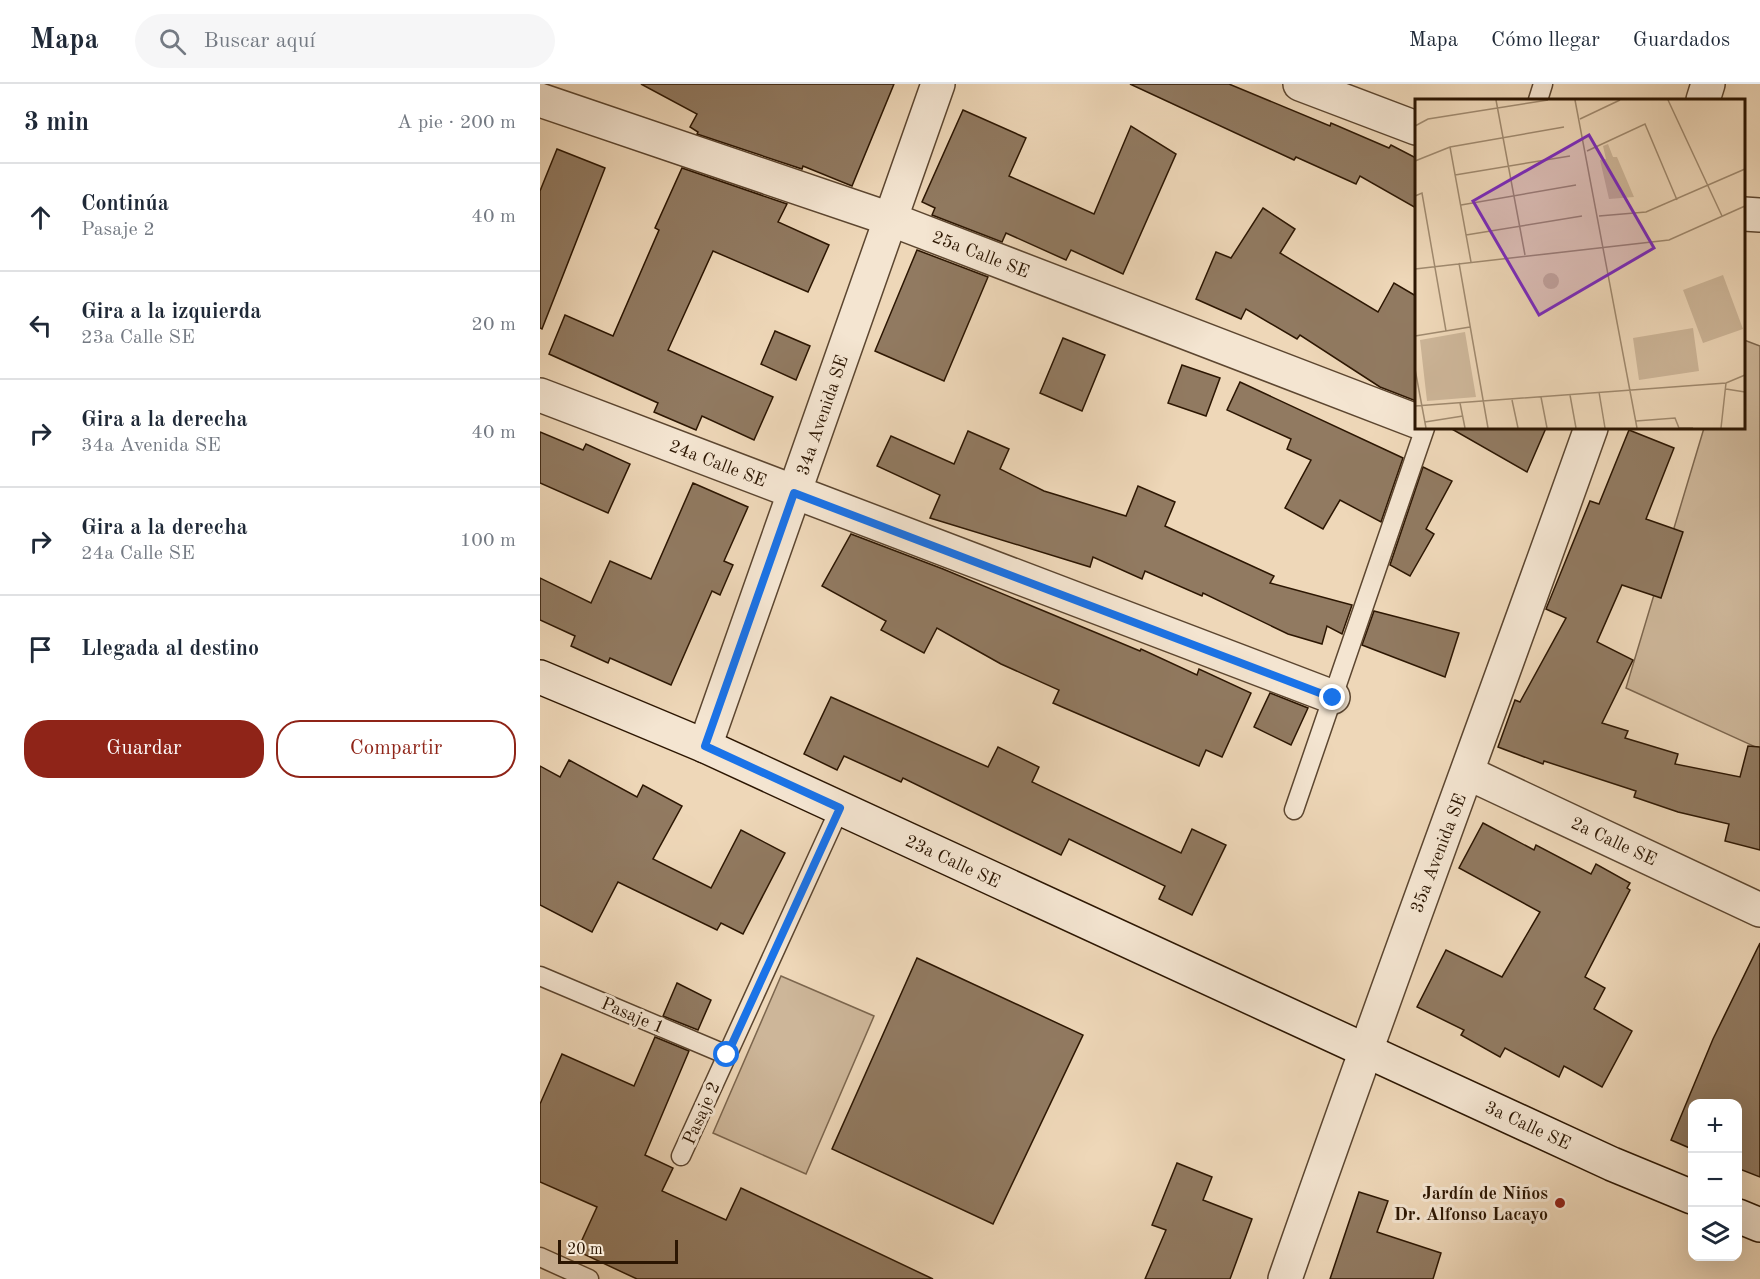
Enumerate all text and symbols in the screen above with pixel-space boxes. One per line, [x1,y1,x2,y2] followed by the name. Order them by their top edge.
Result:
[135,14,555,68] search box
[156,25,189,58] icon: search
[30,27,99,55] text: Mapa
[204,30,315,52] text: Buscar aquí
[1409,30,1458,51] text: Mapa
[1491,30,1600,51] text: Cómo llegar
[1633,30,1730,51] text: Guardados
[1415,99,1745,429] inset map
[24,110,89,136] text: 3 min
[397,113,516,133] text: A pie · 200 m
[81,193,169,215] text: Continúa
[24,201,57,234] icon: ahead
[471,207,516,227] text: 40 m
[81,220,155,240] text: Pasaje 2
[930,228,1032,282] street label: 25a Calle SE
[81,301,261,323] text: Gira a la izquierda
[24,309,57,342] icon: left
[471,315,516,335] text: 20 m
[81,328,195,348] text: 23a Calle SE
[794,353,852,478] street label: 34a Avenida SE
[81,409,248,431] text: Gira a la derecha
[24,417,57,450] icon: right
[471,423,516,443] text: 40 m
[81,436,221,456] text: 34a Avenida SE
[667,437,769,491] street label: 24a Calle SE
[81,517,248,539] text: Gira a la derecha
[24,525,57,558] icon: right
[460,531,516,551] text: 100 m
[81,544,195,564] text: 24a Calle SE
[24,633,57,666] icon: arrive
[81,638,259,660] text: Llegada al destino
[1319,684,1345,710] route end
[24,720,264,778] button: Guardar
[276,720,516,778] button: Compartir
[1408,791,1470,915] street label: 35a Avenida SE
[1568,814,1659,869] street label: 2a Calle SE
[902,832,1003,892] street label: 23a Calle SE
[598,995,667,1037] street label: Pasaje 1
[713,1041,739,1067] route start
[680,1079,724,1147] street label: Pasaje 2
[1482,1098,1573,1153] street label: 3a Calle SE
[1688,1099,1742,1261] map controls
[1688,1099,1742,1153] button: +
[1688,1153,1742,1207] button: −
[1394,1185,1548,1224] place label: Jardín de Niños Dr. Alfonso Lacayo
[1553,1196,1567,1210] marker: Jardín de Niños Dr. Alfonso Lacayo
[1688,1207,1742,1261] button: layers
[558,1237,678,1264] scale bar
[567,1242,603,1258] text: 20 m

